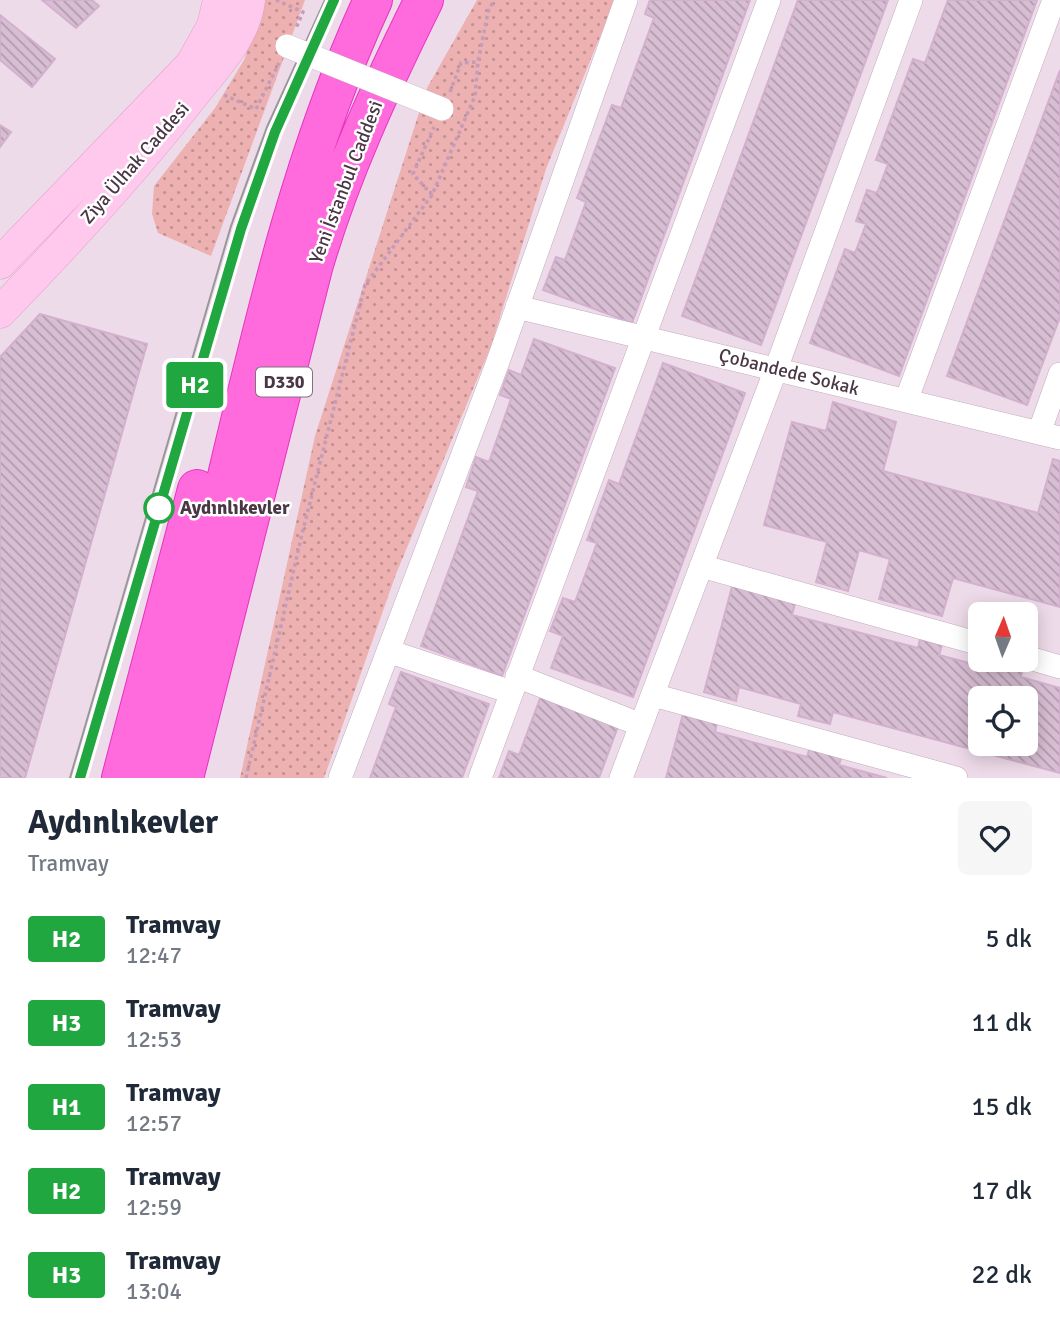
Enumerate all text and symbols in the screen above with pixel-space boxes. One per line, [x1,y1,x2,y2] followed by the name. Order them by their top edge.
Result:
[75,97,195,229] street label: Ziya Ülhak Caddesi
[304,97,388,267] street label: Yeni İstanbul Caddesi
[716,343,862,401] street label: Çobandede Sokak
[164,362,227,408] line badge: H2
[256,368,312,396] road number: D330
[180,370,210,400] text: H2
[144,493,174,523] marker: Aydınlıkevler
[180,496,290,520] place label: Aydınlıkevler
[968,602,1038,672] north arrow
[968,602,1038,756] map controls
[968,686,1038,756] button: locate
[958,801,1032,875] button: heart
[28,802,218,843] text: Aydınlıkevler
[28,849,109,878] text: Tramvay
[126,909,221,941] text: Tramvay
[985,923,1032,955] text: 5 dk
[52,924,81,954] text: H2
[126,941,182,970] text: 12:47
[126,993,221,1025] text: Tramvay
[971,1007,1032,1039] text: 11 dk
[52,1008,81,1038] text: H3
[126,1025,182,1054] text: 12:53
[126,1077,221,1109] text: Tramvay
[971,1091,1032,1123] text: 15 dk
[52,1092,81,1122] text: H1
[126,1109,182,1138] text: 12:57
[126,1161,221,1193] text: Tramvay
[971,1175,1032,1207] text: 17 dk
[52,1176,81,1206] text: H2
[126,1193,182,1222] text: 12:59
[126,1245,221,1277] text: Tramvay
[971,1259,1032,1291] text: 22 dk
[52,1260,81,1290] text: H3
[126,1277,182,1306] text: 13:04

